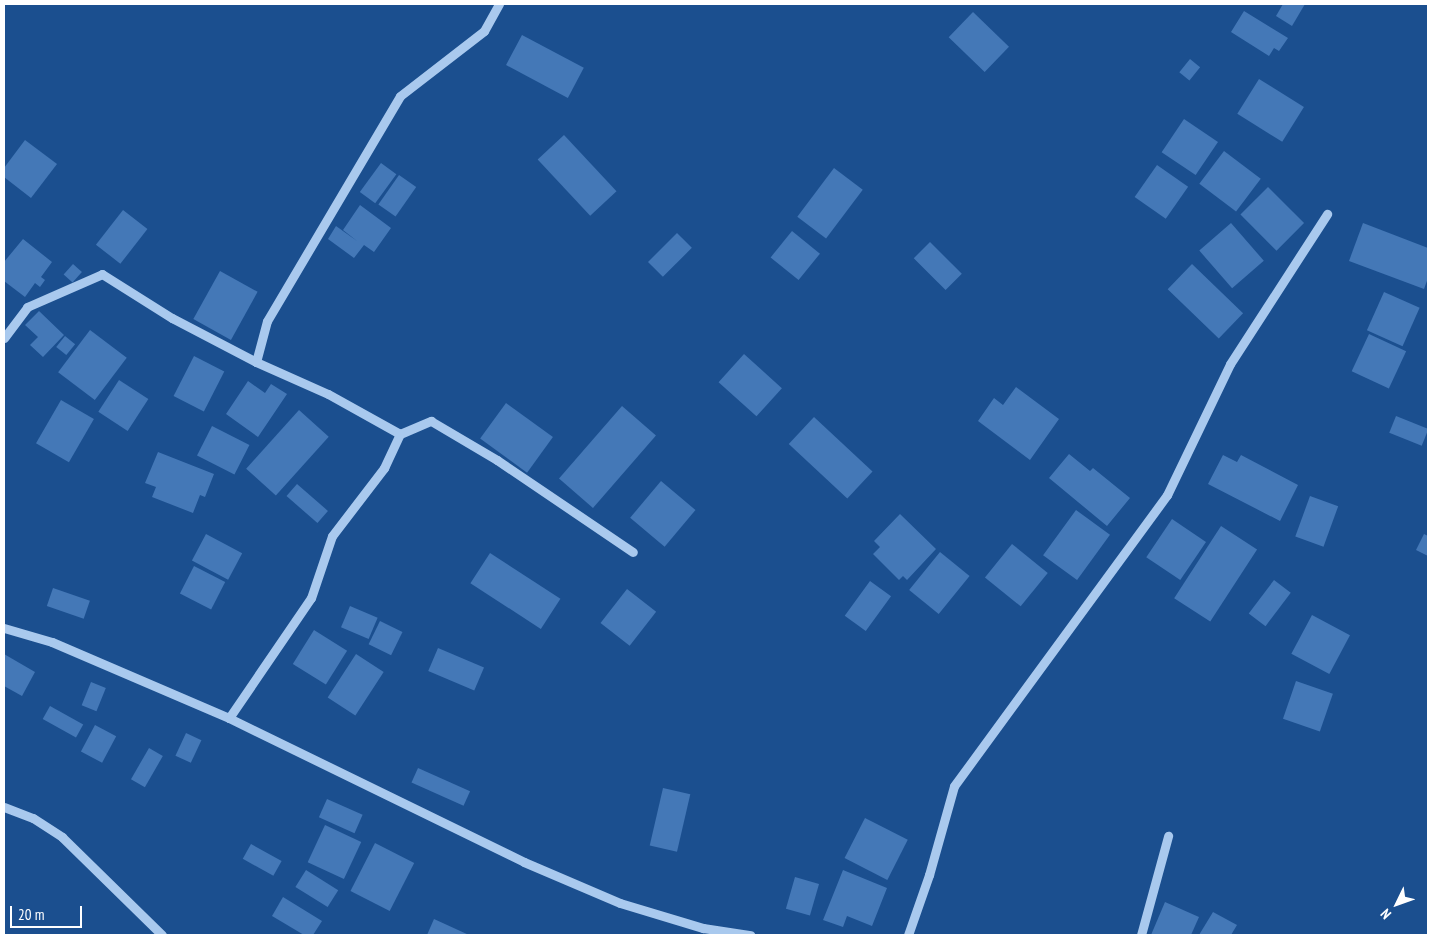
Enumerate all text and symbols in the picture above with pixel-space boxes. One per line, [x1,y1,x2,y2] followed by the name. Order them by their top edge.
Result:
[1372,879,1422,929] north arrow
[12,896,85,928] scale bar
[18,905,44,924] text: 20 m
[1377,905,1395,923] text: N

